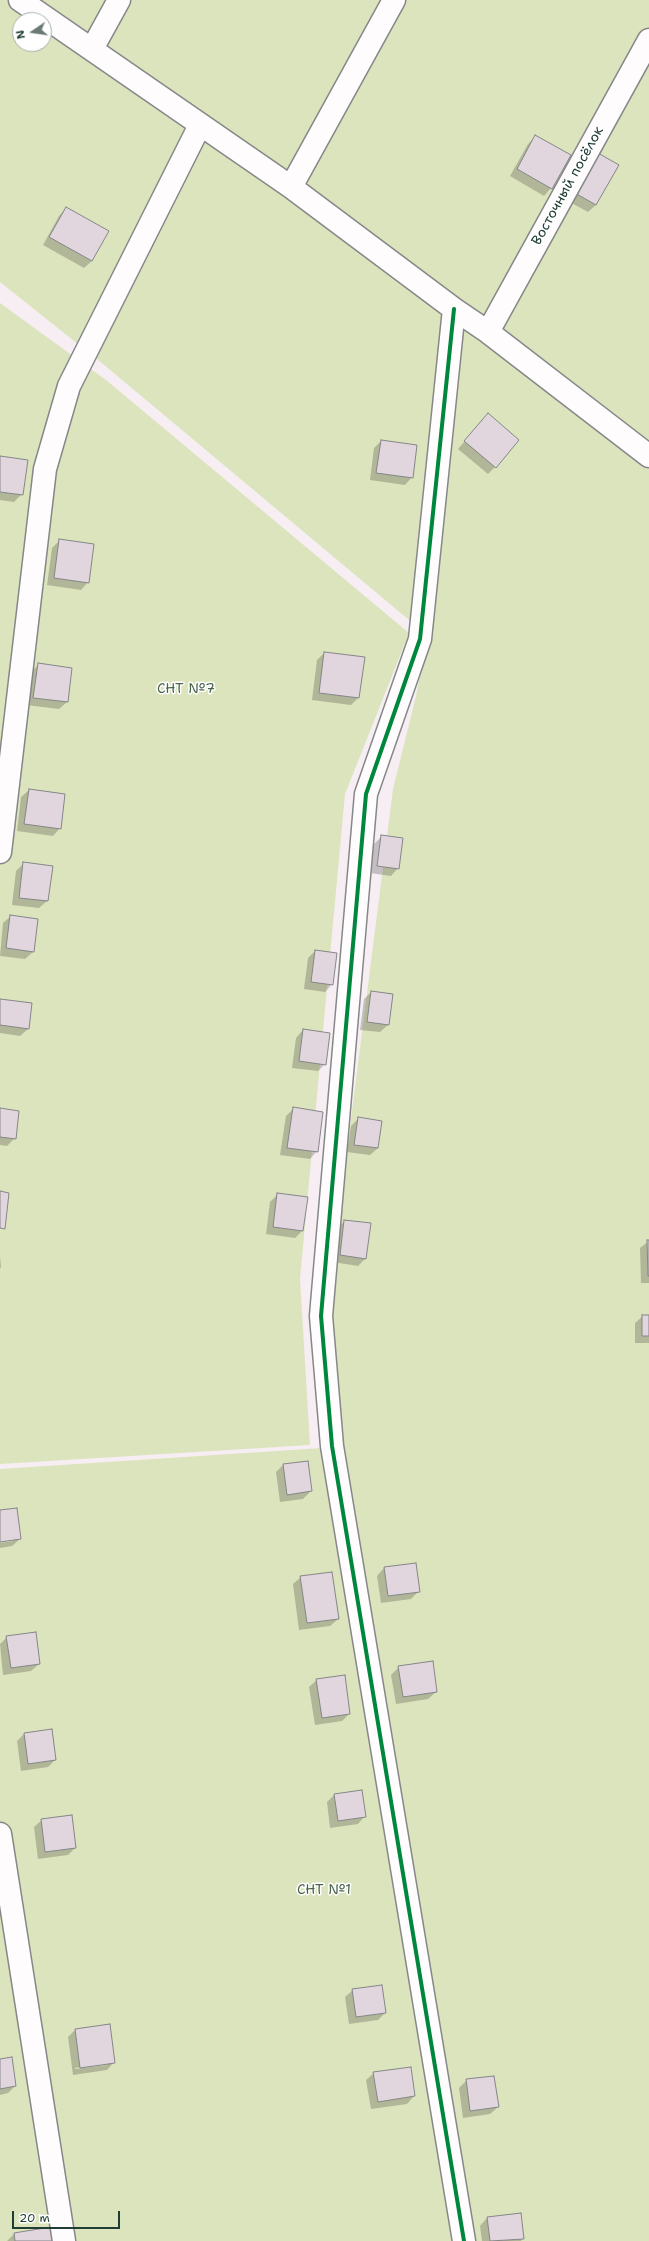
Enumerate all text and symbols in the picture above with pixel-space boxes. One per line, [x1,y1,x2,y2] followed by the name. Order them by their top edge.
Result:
[12,12,52,52] north arrow
[13,29,29,41] text: N
[528,124,608,248] street label: Восточный посёлок
[157,681,215,697] park label: СНТ №7
[297,1882,351,1898] park label: СНТ №1
[14,2203,122,2229] scale bar
[19,2210,50,2226] text: 20 m

